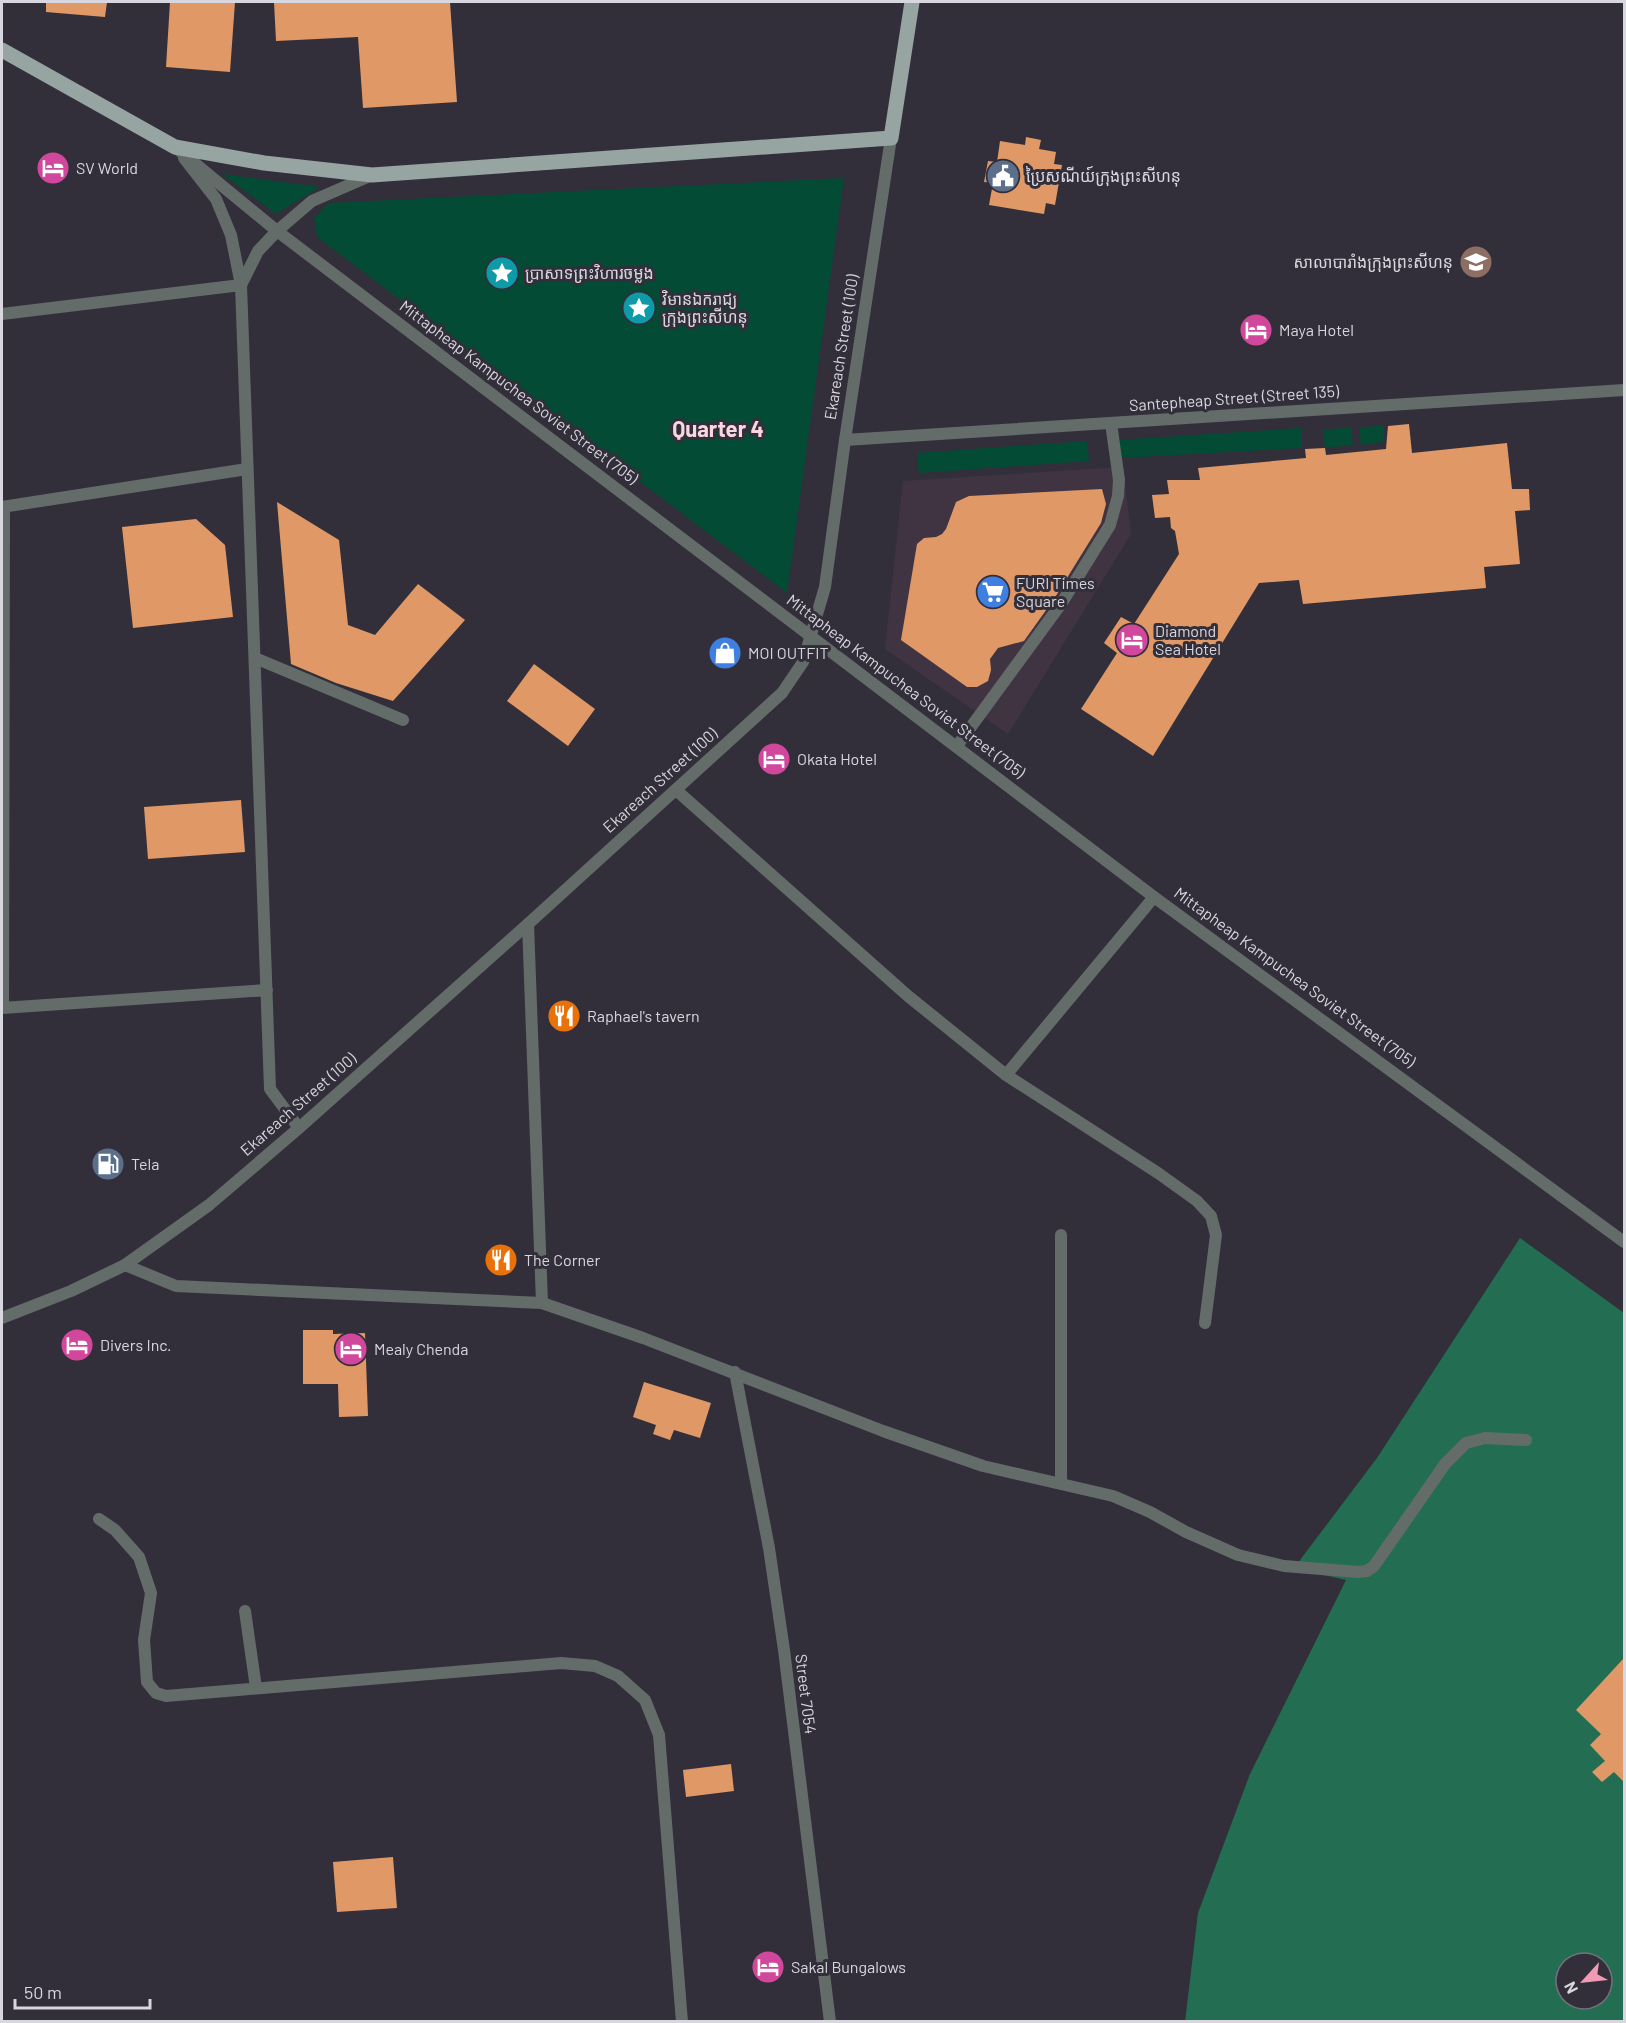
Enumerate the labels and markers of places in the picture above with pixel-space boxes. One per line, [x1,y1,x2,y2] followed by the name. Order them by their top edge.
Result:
[35,150,71,186] hotel icon: SV World
[76,158,138,177] place label: SV World
[985,158,1021,194] public building icon: ប្រៃសណីយ៍ក្រុងព្រះសីហនុ
[1026,165,1181,187] place label: ប្រៃសណីយ៍ក្រុងព្រះសីហនុ
[1458,244,1494,280] school or university icon: សាលាបារាំងក្រុងព្រះសីហនុ
[1294,252,1453,273] place label: សាលាបារាំងក្រុងព្រះសីហនុ
[484,255,520,291] place icon: ប្រាសាទព្រះវិហារចម្លង
[525,263,654,283] place label: ប្រាសាទព្រះវិហារចម្លង
[661,289,748,328] place label: វិមានឯករាជ្យ ក្រុងព្រះសីហនុ
[621,290,657,326] place icon: វិមានឯករាជ្យ ក្រុងព្រះសីហនុ
[1238,312,1274,348] hotel icon: Maya Hotel
[1279,320,1354,339] place label: Maya Hotel
[1016,573,1095,610] place label: FURI Times Square
[975,574,1011,610] supermarket icon: FURI Times Square
[1155,621,1221,658] place label: Diamond Sea Hotel
[1114,622,1150,658] hotel icon: Diamond Sea Hotel
[707,635,743,671] shop icon: MOI OUTFIT
[748,643,829,662] place label: MOI OUTFIT
[756,741,792,777] hotel icon: Okata Hotel
[797,749,877,768] place label: Okata Hotel
[546,998,582,1034] restaurant icon: Raphael's tavern
[587,1006,700,1025] place label: Raphael's tavern
[90,1146,126,1182] fuel station icon: Tela
[131,1154,159,1173] place label: Tela
[483,1242,519,1278] restaurant icon: The Corner
[524,1250,601,1269] place label: The Corner
[59,1327,95,1363] hotel icon: Divers Inc.
[333,1331,369,1367] hotel icon: Mealy Chenda
[100,1335,172,1354] place label: Divers Inc.
[374,1339,469,1358] place label: Mealy Chenda
[750,1949,786,1985] hotel icon: Sakal Bungalows
[791,1957,906,1976] place label: Sakal Bungalows

